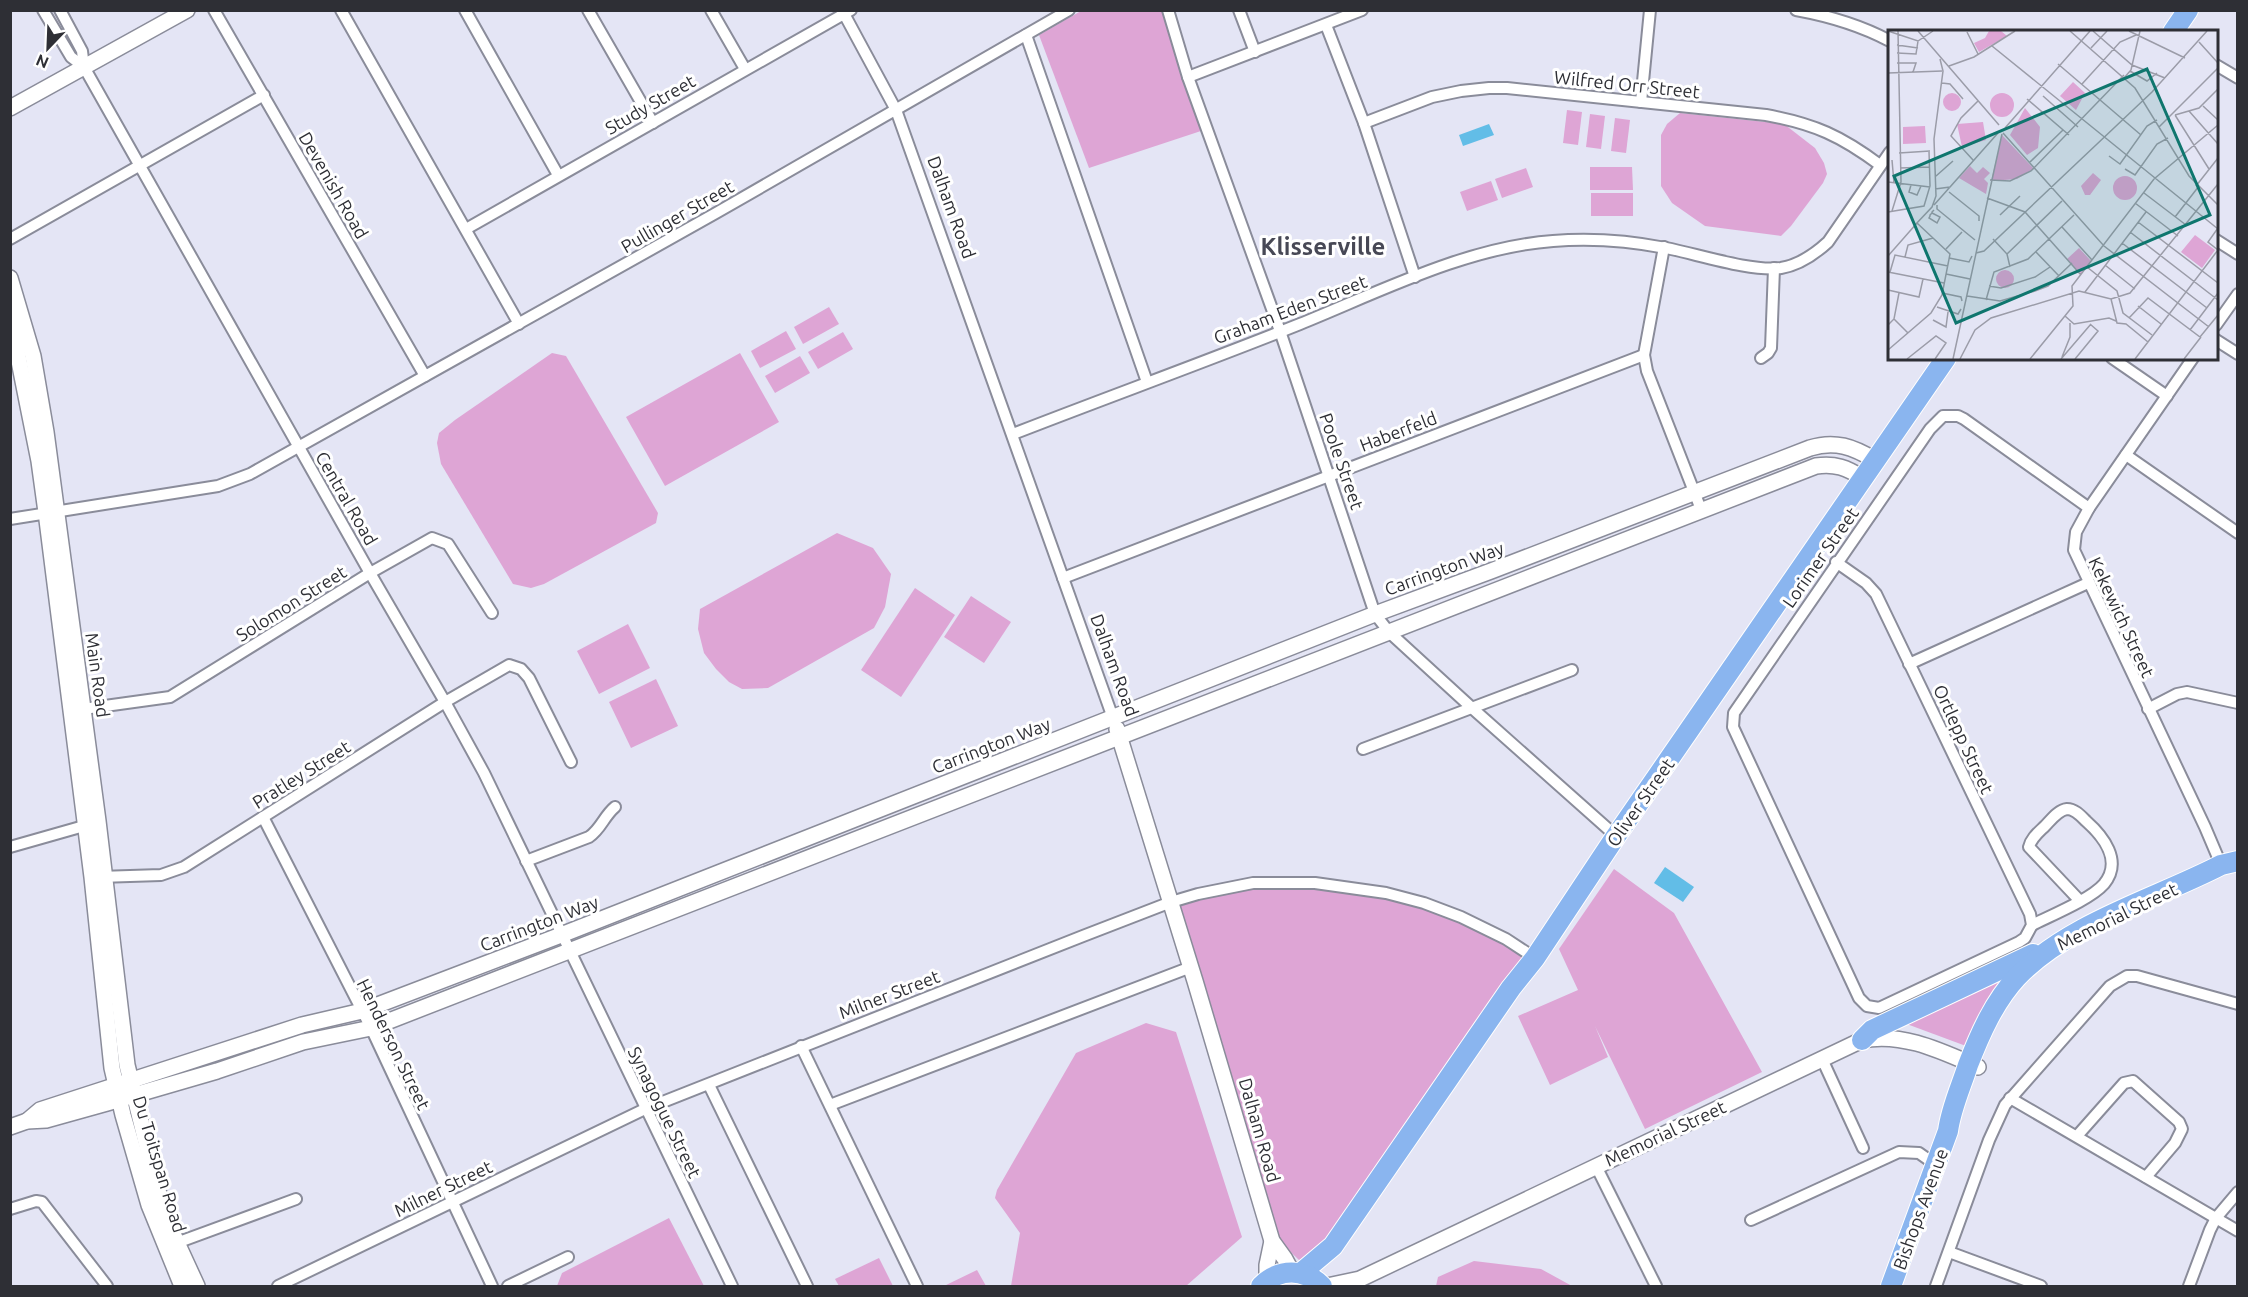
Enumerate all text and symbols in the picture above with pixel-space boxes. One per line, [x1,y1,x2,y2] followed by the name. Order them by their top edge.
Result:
[18,18,78,78] north arrow
[1888,30,2218,360] inset map
[33,51,51,72] text: N
[1553,66,1701,102] street label: Wilfred Orr Street
[602,70,698,138] street label: Study Street
[295,128,373,242] street label: Devenish Road
[924,153,980,261] street label: Dalham Road
[617,176,737,256] street label: Pullinger Street
[1261,233,1385,260] district label: Klisserville
[1211,271,1369,347] street label: Graham Eden Street
[1357,407,1439,455] street label: Haberfeld
[1316,410,1368,512] street label: Poole Street
[312,448,382,548] street label: Central Road
[1778,503,1862,611] street label: Lorimer Street
[1382,537,1507,599] street label: Carrington Way
[2085,554,2159,680] street label: Kekewich Street
[232,561,350,645] street label: Solomon Street
[1087,611,1143,719] street label: Dalham Road
[82,631,114,719] street label: Main Road
[1930,681,1998,797] street label: Ortlepp Street
[929,713,1053,777] street label: Carrington Way
[248,736,354,812] street label: Pratley Street
[1602,754,1678,850] street label: Oliver Street
[2054,878,2180,954] street label: Memorial Street
[477,891,601,955] street label: Carrington Way
[836,966,942,1022] street label: Milner Street
[354,975,434,1113] street label: Henderson Street
[625,1043,705,1181] street label: Synagogue Street
[1236,1076,1284,1184] street label: Dalham Road
[130,1093,190,1235] street label: Du Toitspan Road
[1601,1096,1729,1170] street label: Memorial Street
[1889,1146,1951,1272] street label: Bishops Avenue
[391,1156,495,1220] street label: Milner Street

